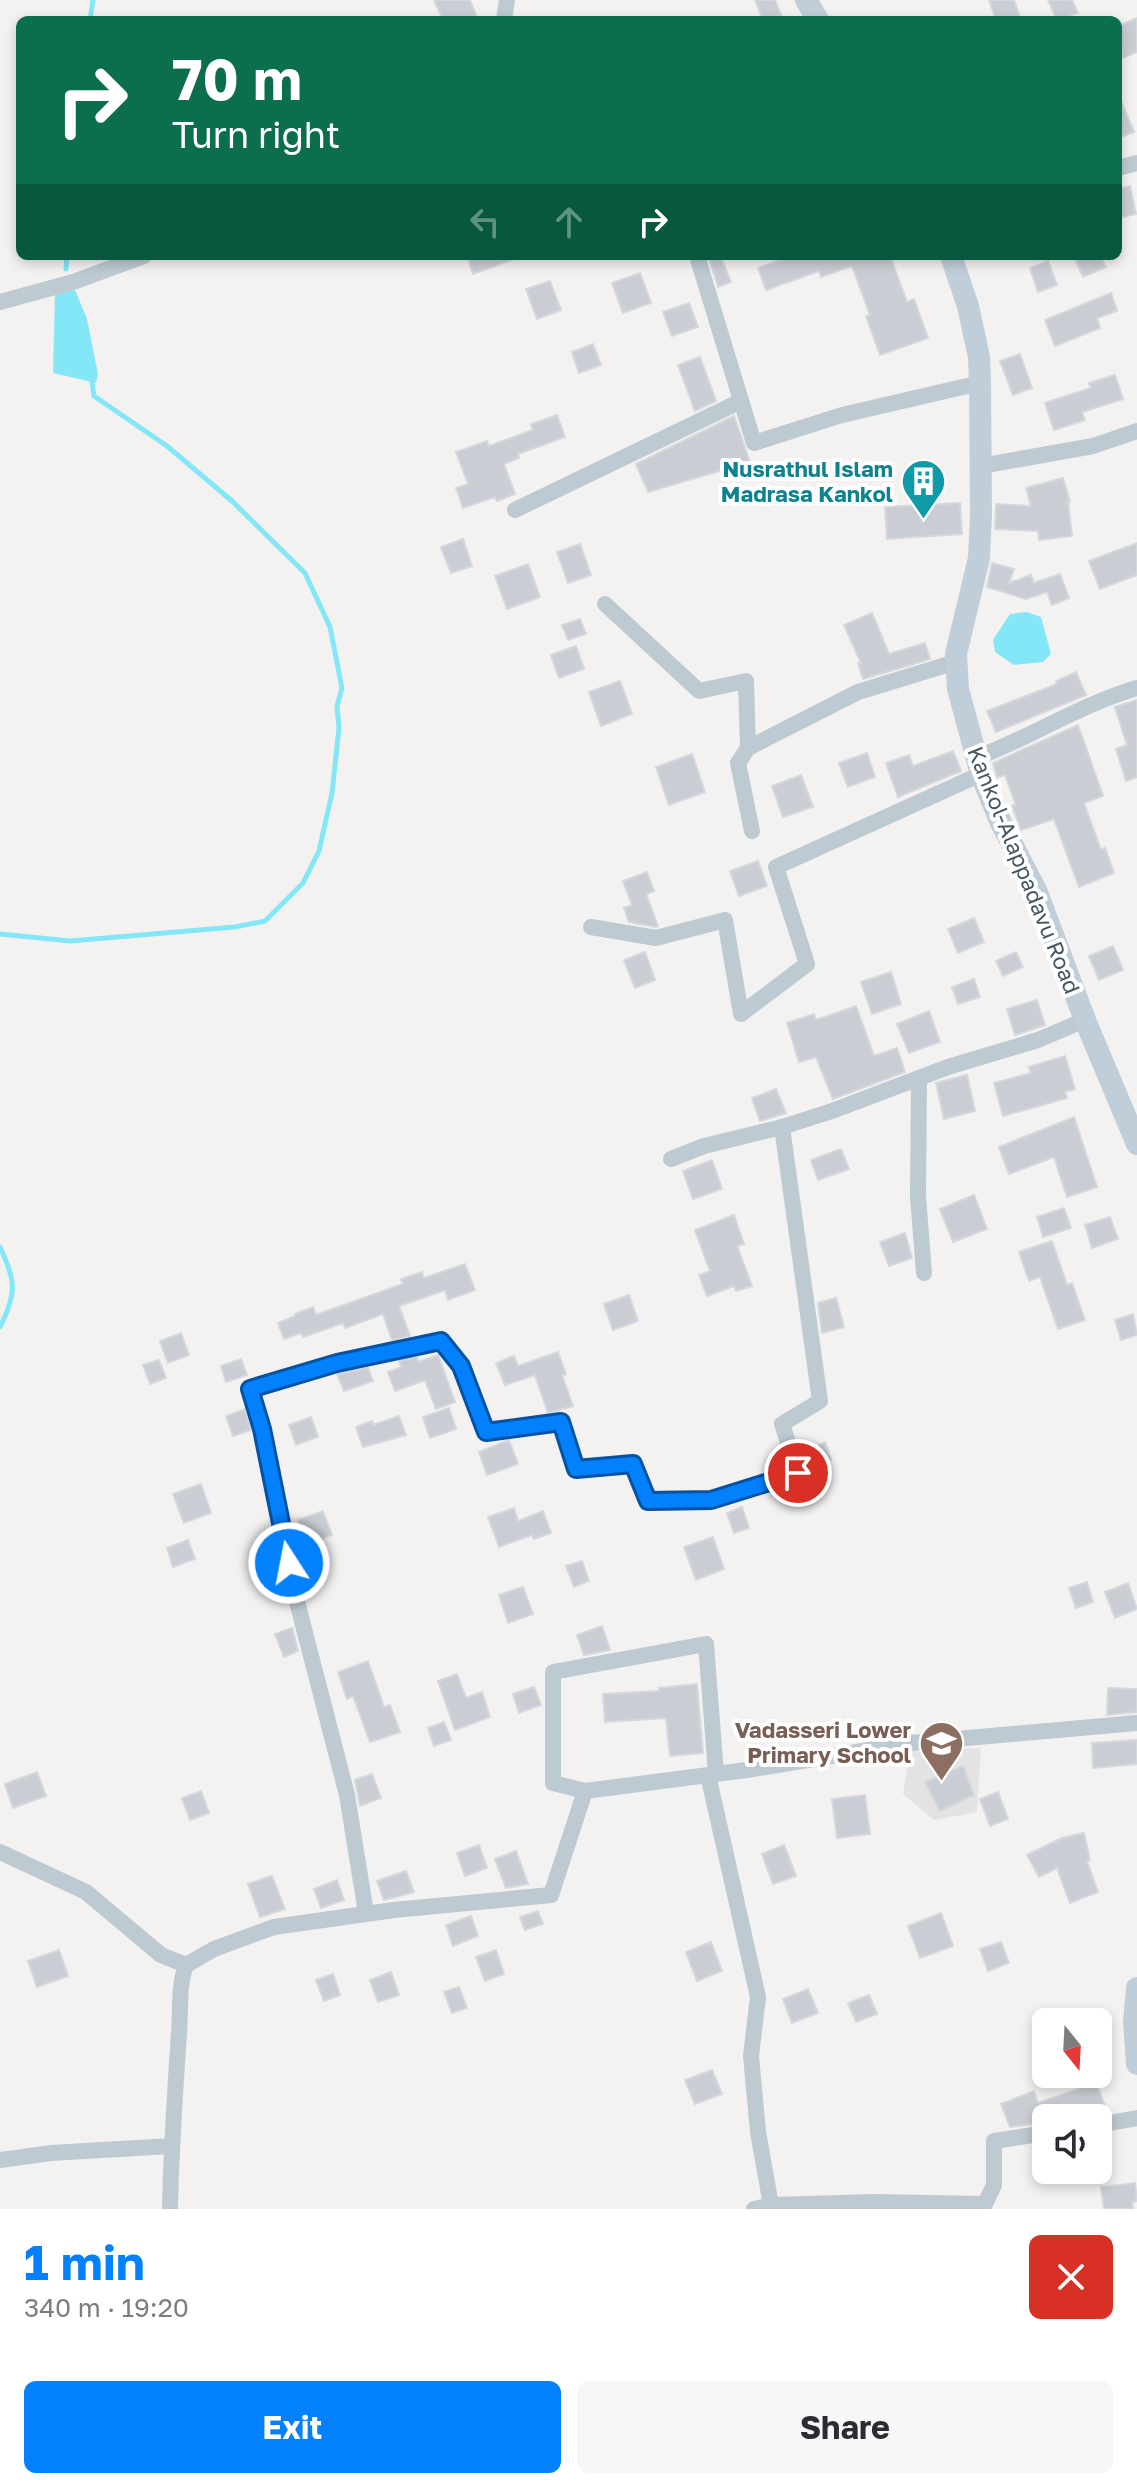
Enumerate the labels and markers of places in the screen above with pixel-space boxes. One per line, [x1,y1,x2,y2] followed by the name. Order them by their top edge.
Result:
[721,455,893,507] place label: Nusrathul Islam Madrasa Kankol
[900,458,948,521] building icon: Nusrathul Islam Madrasa Kankol
[764,1439,832,1507] pin
[735,1716,911,1768] place label: Vadasseri Lower Primary School
[918,1719,966,1782] school or university icon: Vadasseri Lower Primary School

